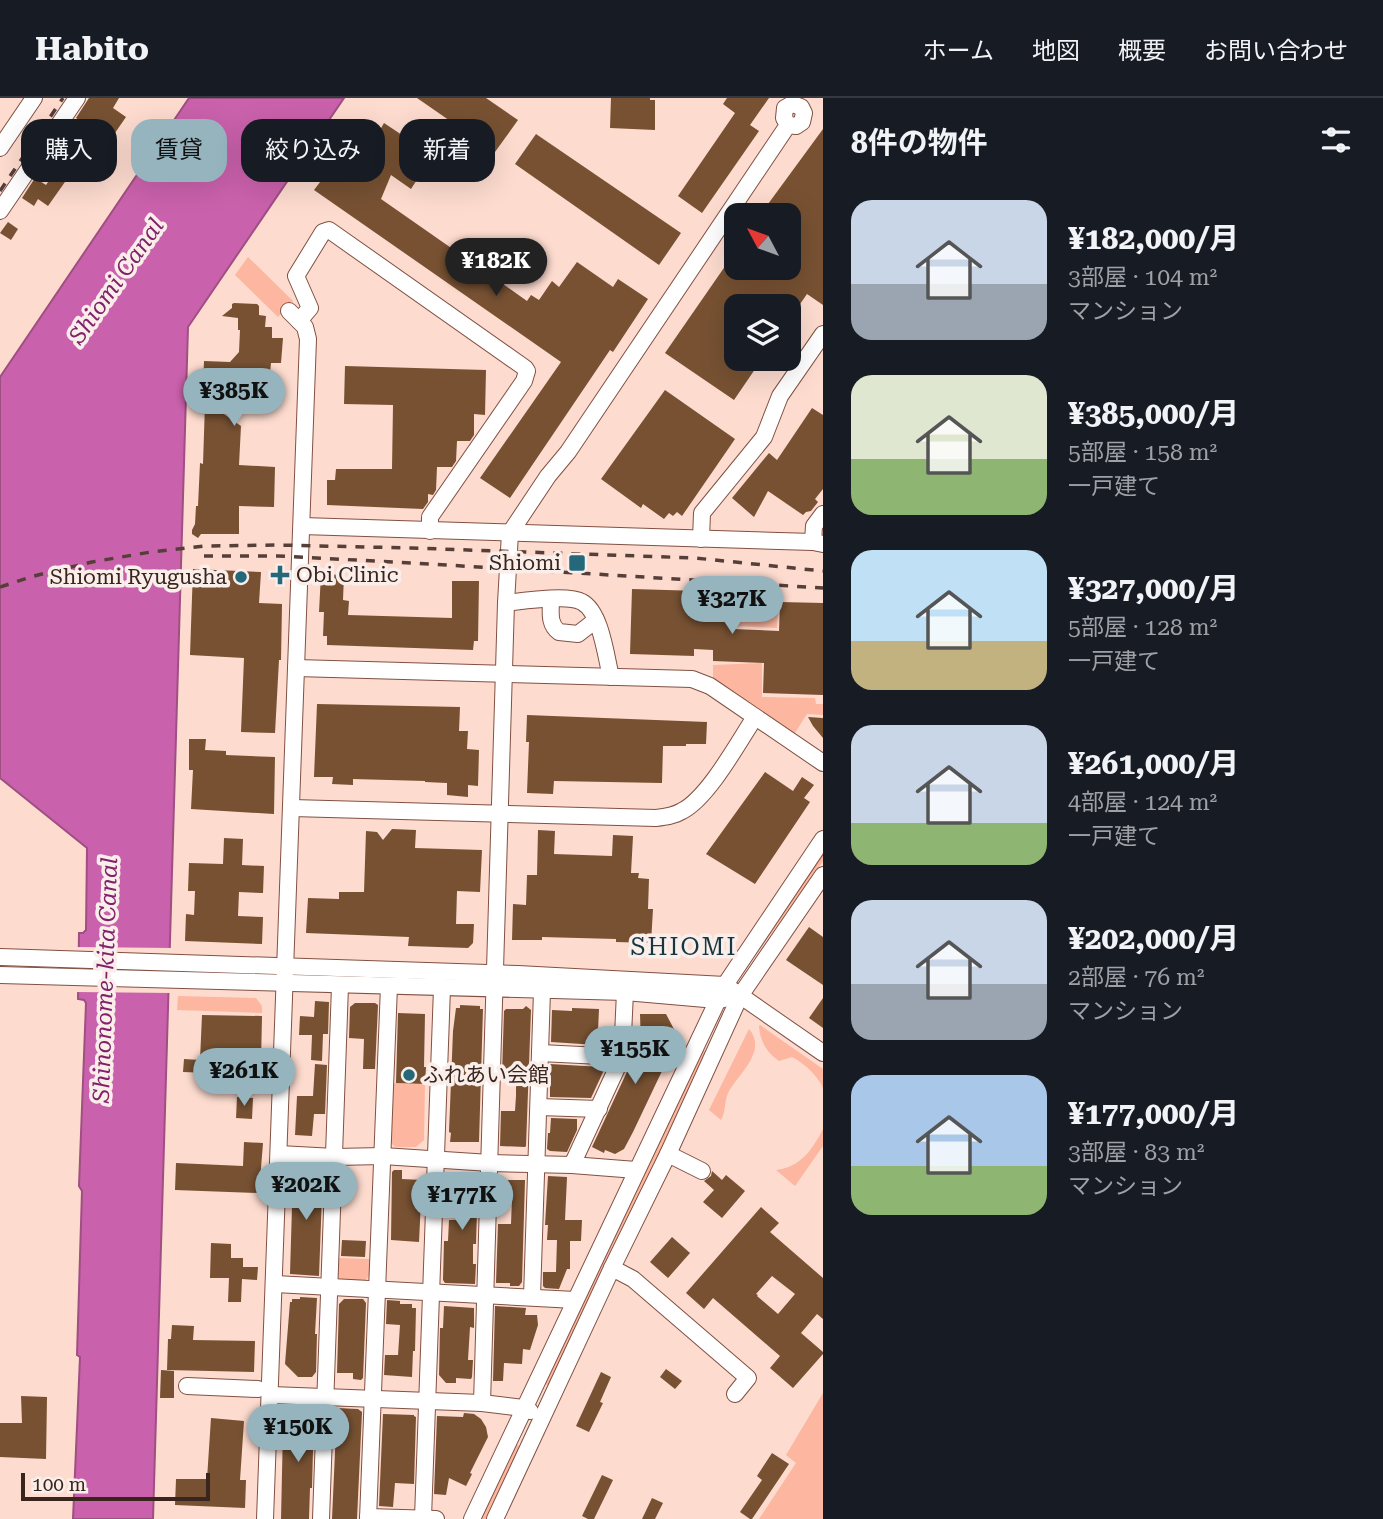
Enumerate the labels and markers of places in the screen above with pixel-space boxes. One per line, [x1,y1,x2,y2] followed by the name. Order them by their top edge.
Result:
[447,238,545,298] pin: ¥182K
[185,368,283,428] pin: ¥385K
[489,551,561,575] place label: Shiomi
[567,553,587,573] marker: Shiomi
[296,563,399,587] place label: Obi Clinic
[50,565,228,589] place label: Shiomi Ryugusha
[270,565,290,585] marker: Obi Clinic
[233,569,249,585] marker: Shiomi Ryugusha
[683,576,781,636] pin: ¥327K
[586,1026,684,1086] pin: ¥155K
[195,1048,293,1108] pin: ¥261K
[423,1063,549,1087] place label: ふれあい会館
[401,1067,417,1083] marker: ふれあい会館
[257,1162,355,1222] pin: ¥202K
[413,1172,511,1232] pin: ¥177K
[249,1404,347,1464] pin: ¥150K

